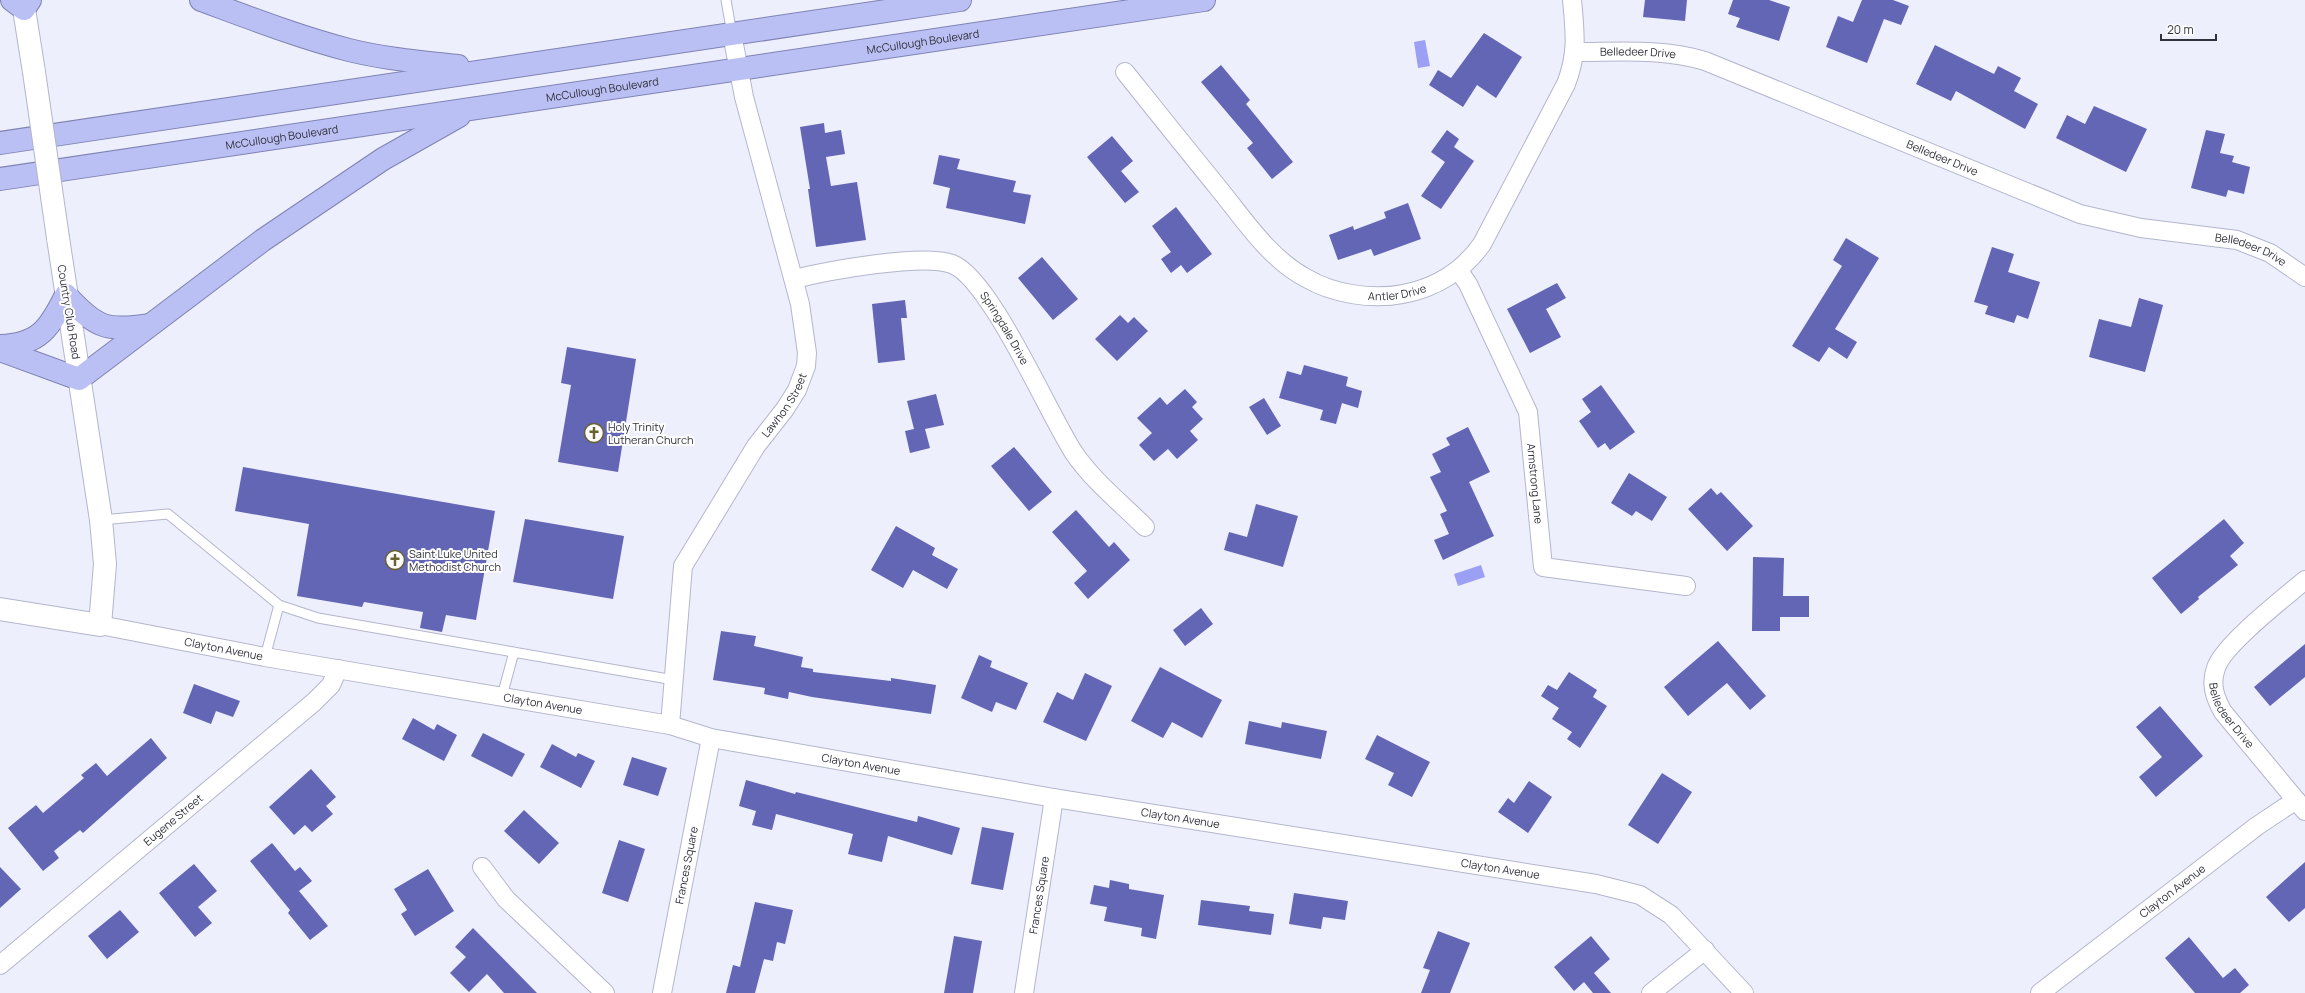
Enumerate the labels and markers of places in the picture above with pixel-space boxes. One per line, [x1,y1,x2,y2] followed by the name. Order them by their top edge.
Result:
[608,419,694,447] place label: Holy Trinity Lutheran Church
[583,422,605,444] church icon: Holy Trinity Lutheran Church
[409,546,501,574] place label: Saint Luke United Methodist Church
[384,549,406,571] church icon: Saint Luke United Methodist Church

